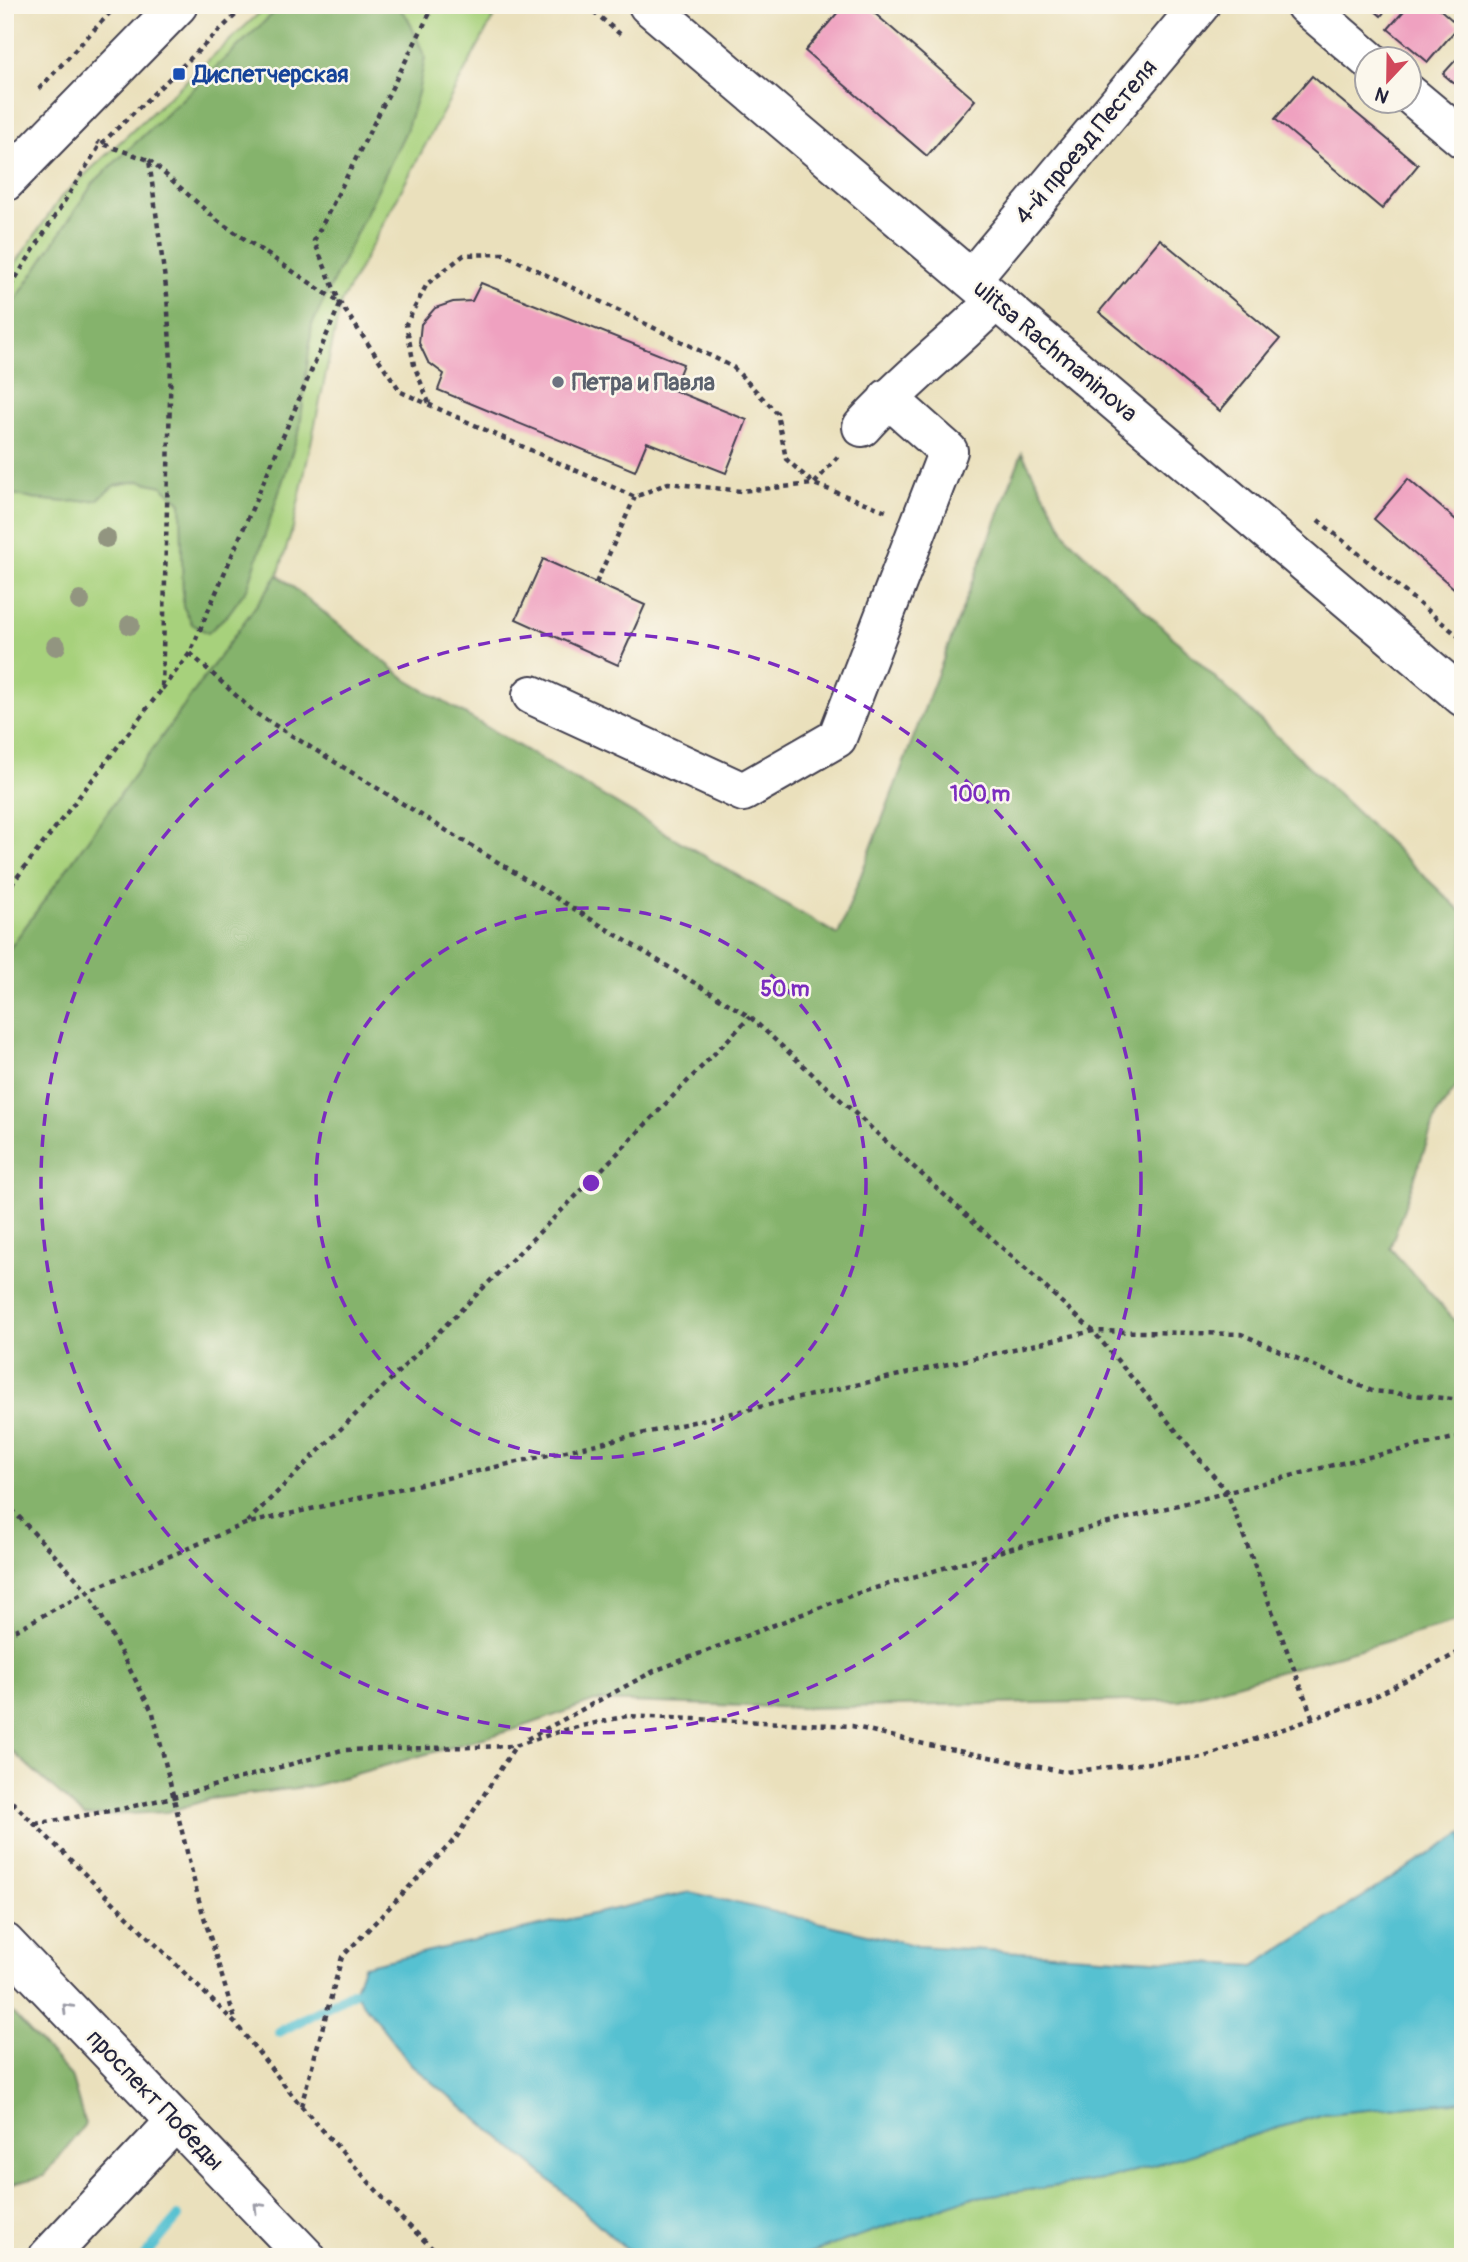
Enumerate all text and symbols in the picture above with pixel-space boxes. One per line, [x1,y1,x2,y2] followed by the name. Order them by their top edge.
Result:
[1352,46,1422,116] north arrow
[1009,54,1163,230] street label: 4-й проезд Пестеля
[191,60,349,89] place label: Диспетчерская
[171,66,187,82] marker: Диспетчерская
[1371,81,1392,108] text: N
[967,274,1143,428] street label: ulitsa Rachmaninova
[572,368,715,397] place label: Петра и Павла
[550,374,566,390] marker: Петра и Павла
[950,781,1010,808] text: 100 m
[761,976,810,1003] text: 50 m
[579,1171,603,1195] centre of rings
[63,2003,76,2016] one-way arrow
[80,2023,230,2177] street label: проспект Победы
[254,2203,267,2216] one-way arrow

